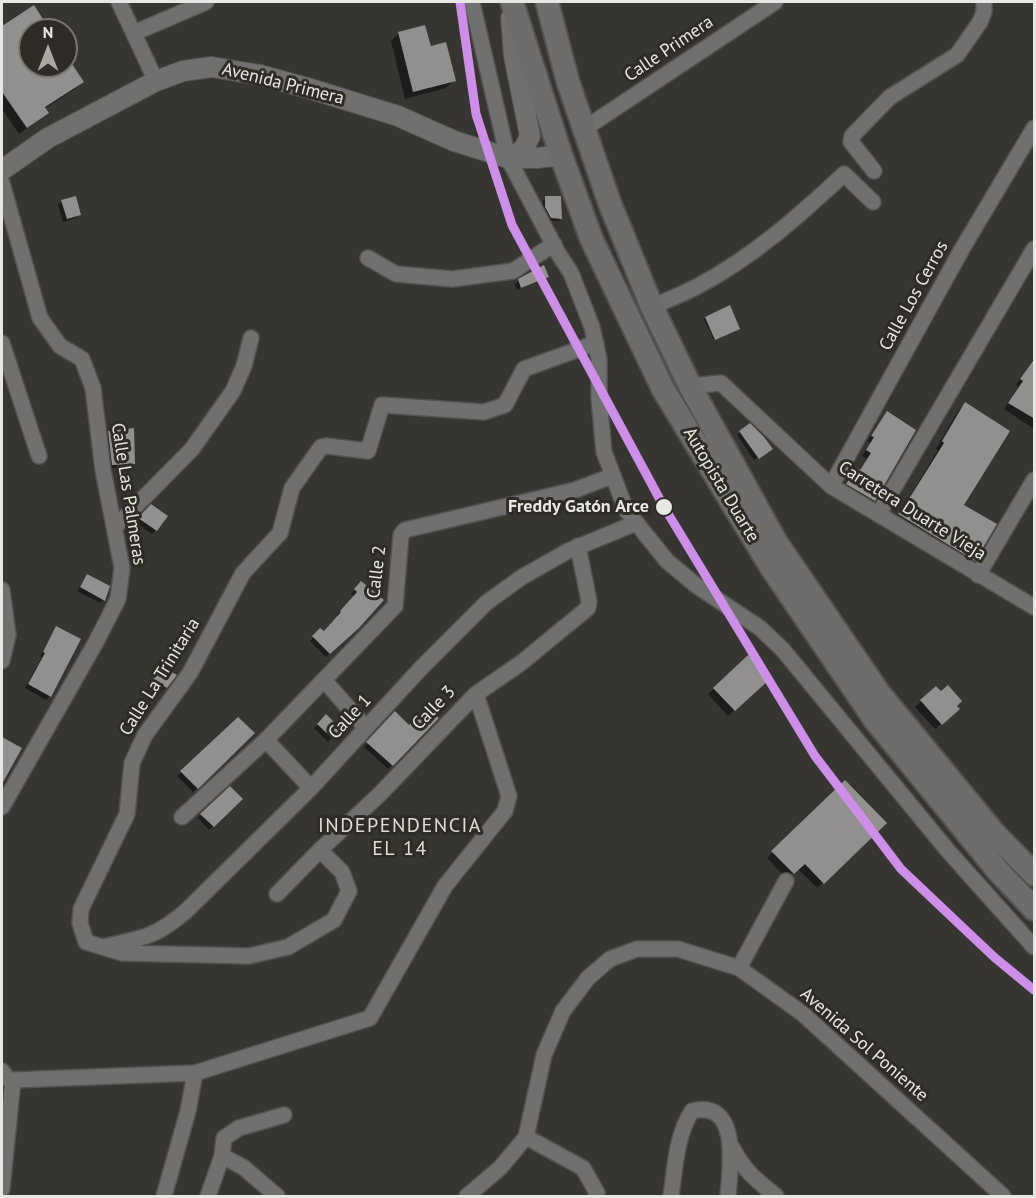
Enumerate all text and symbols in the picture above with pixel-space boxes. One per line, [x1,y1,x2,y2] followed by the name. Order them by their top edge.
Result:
[620,11,718,87] street label: Calle Primera
[18,18,78,78] north arrow
[43,22,53,42] text: N
[220,58,346,110] street label: Avenida Primera
[875,237,953,355] street label: Calle Los Cerros
[106,421,150,567] street label: Calle Las Palmeras
[678,424,764,546] street label: Autopista Duarte
[834,457,990,565] street label: Carretera Duarte Vieja
[508,496,649,518] place label: Freddy Gatón Arce
[654,497,674,517] marker: Freddy Gatón Arce
[363,544,391,600] street label: Calle 2
[115,614,205,740] street label: Calle La Trinitaria
[408,681,460,735] street label: Calle 3
[324,690,376,744] street label: Calle 1
[318,814,482,861] district label: INDEPENDENCIA EL 14
[796,983,932,1107] street label: Avenida Sol Poniente

